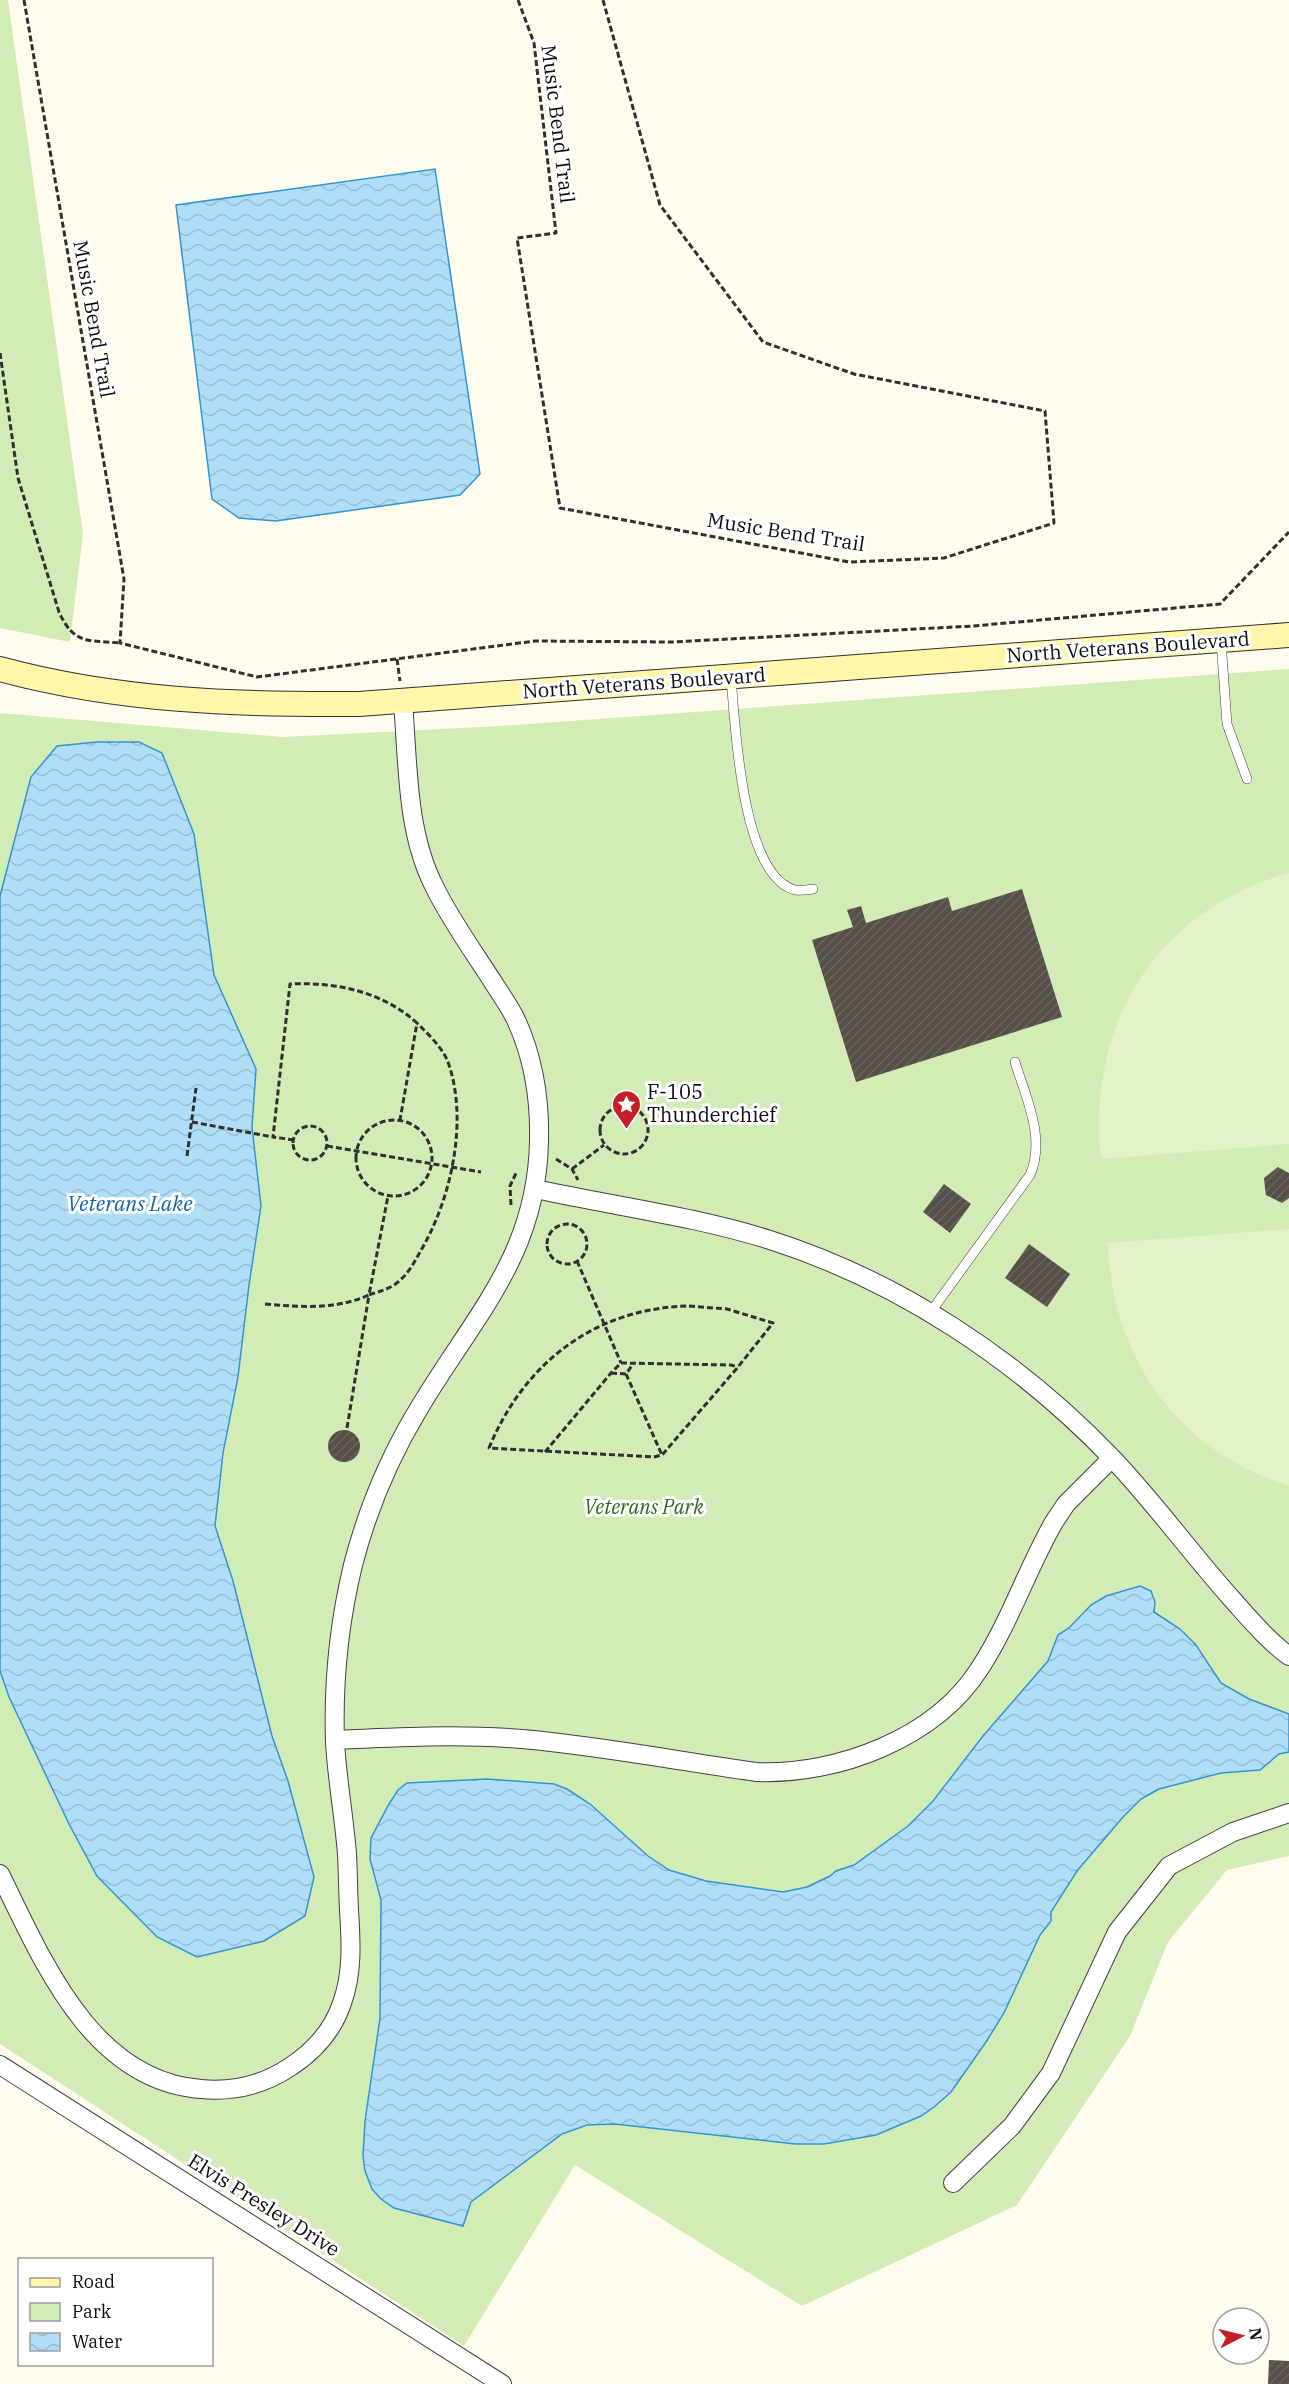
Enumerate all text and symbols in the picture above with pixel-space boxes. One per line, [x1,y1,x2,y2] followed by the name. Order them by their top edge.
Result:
[535,43,582,205] street label: Music Bend Trail
[67,238,122,400] street label: Music Bend Trail
[705,506,867,557] street label: Music Bend Trail
[1005,625,1250,668] street label: North Veterans Boulevard
[521,661,766,704] street label: North Veterans Boulevard
[647,1078,777,1128] place label: F-105 Thunderchief
[610,1088,642,1130] place icon: F-105 Thunderchief
[67,1189,193,1217] water label: Veterans Lake
[584,1493,704,1520] park label: Veterans Park
[183,2147,345,2262] street label: Elvis Presley Drive
[18,2258,213,2366] legend
[72,2270,115,2293] text: Road
[72,2300,112,2323] text: Park
[1211,2306,1271,2366] north arrow
[1245,2327,1267,2342] text: N
[72,2330,122,2353] text: Water

